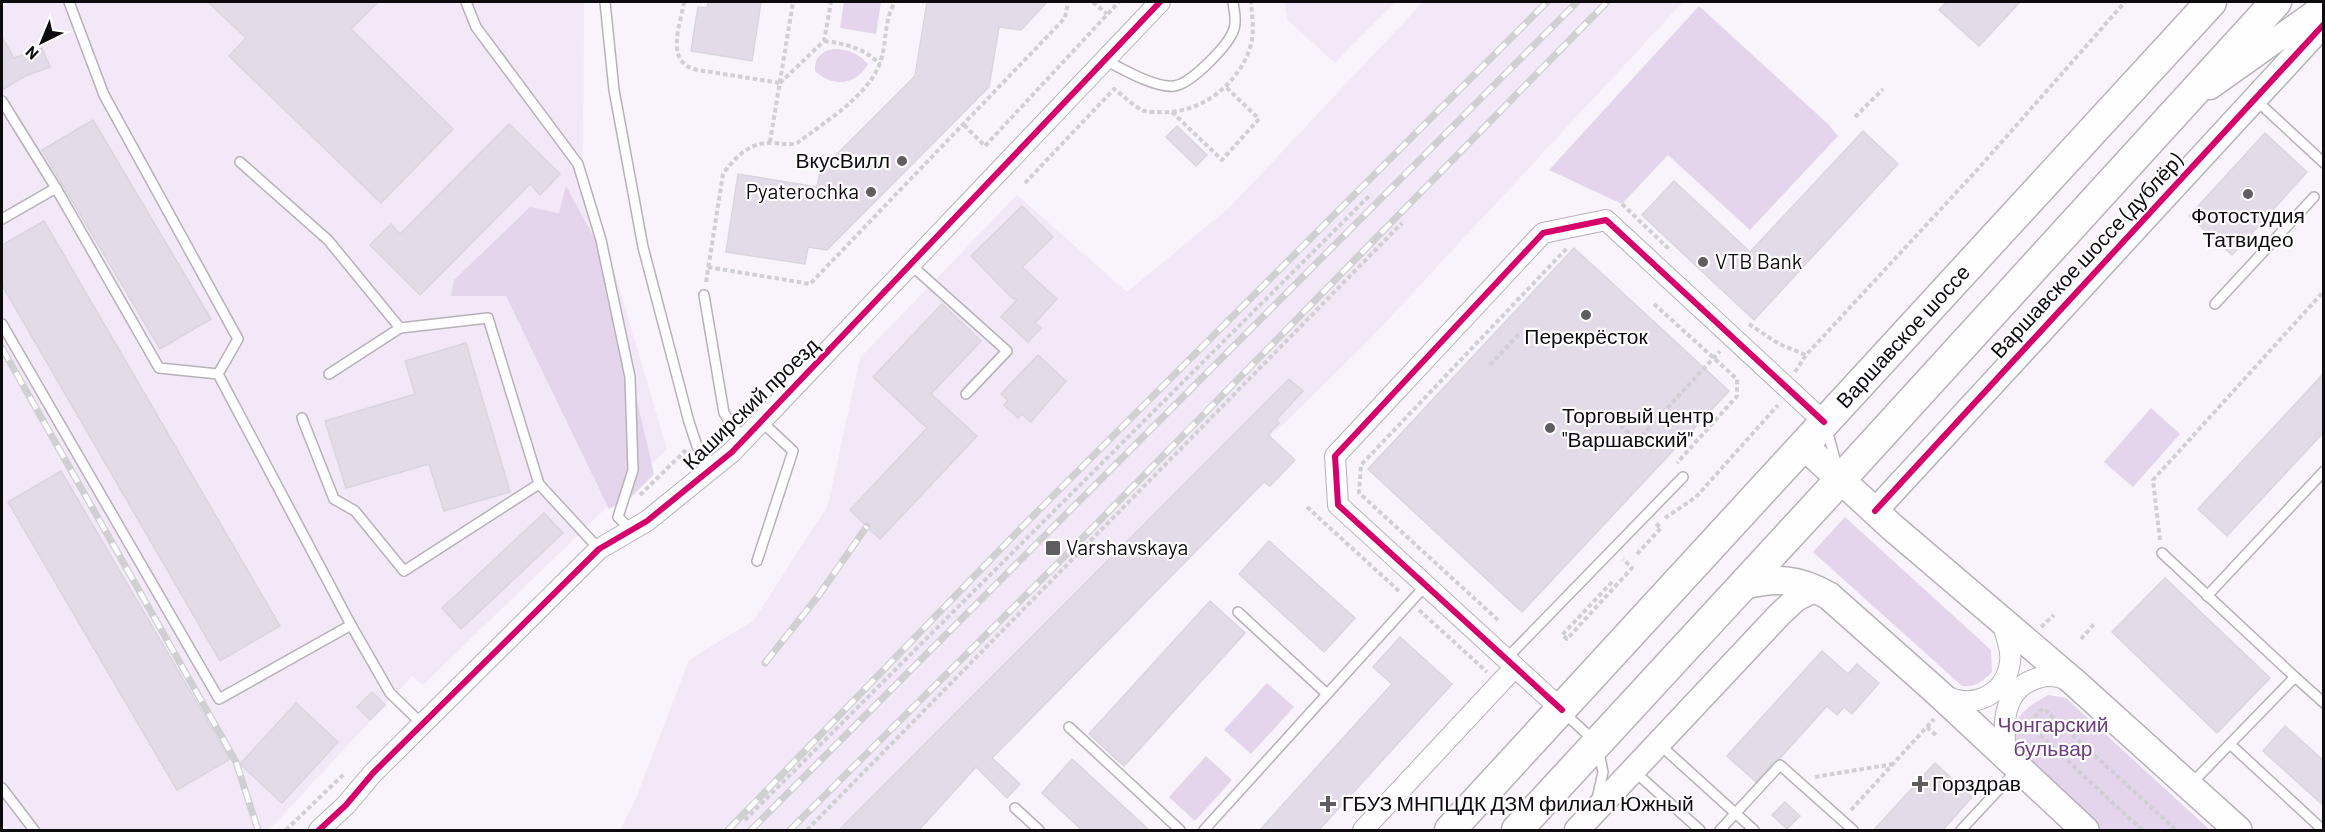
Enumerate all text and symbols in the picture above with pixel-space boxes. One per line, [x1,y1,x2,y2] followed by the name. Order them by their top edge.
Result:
[12,12,72,72] north arrow
[21,43,42,64] text: N
[796,147,890,172] place label: ВкусВилл
[1985,147,2188,362] street label: Варшавское шоссе (дублёр)
[895,154,909,168] marker: ВкусВилл
[746,178,859,203] place label: Pyaterochka
[864,185,878,199] marker: Pyaterochka
[2241,187,2255,201] marker: Фотостудия Татвидео
[2191,202,2305,251] place label: Фотостудия Татвидео
[1715,248,1802,273] place label: VTB Bank
[1696,255,1710,269] marker: VTB Bank
[1830,259,1974,412] street label: Варшавское шоссе
[1579,308,1593,322] marker: Перекрёсток
[1524,323,1649,348] place label: Перекрёсток
[677,332,823,474] street label: Каширский проезд
[1562,402,1714,451] place label: Торговый центр "Варшавский"
[1543,421,1557,435] marker: Торговый центр "Варшавский"
[1066,534,1188,559] place label: Varshavskaya
[1044,539,1062,557] marker: Varshavskaya
[1998,711,2108,760] park label: Чонгарский бульвар
[1932,770,2021,795] place label: Горздрав
[1913,777,1927,791] marker: Горздрав
[1342,790,1694,815] place label: ГБУЗ МНПЦДК ДЗМ филиал Южный
[1319,795,1337,813] marker: ГБУЗ МНПЦДК ДЗМ филиал Южный

